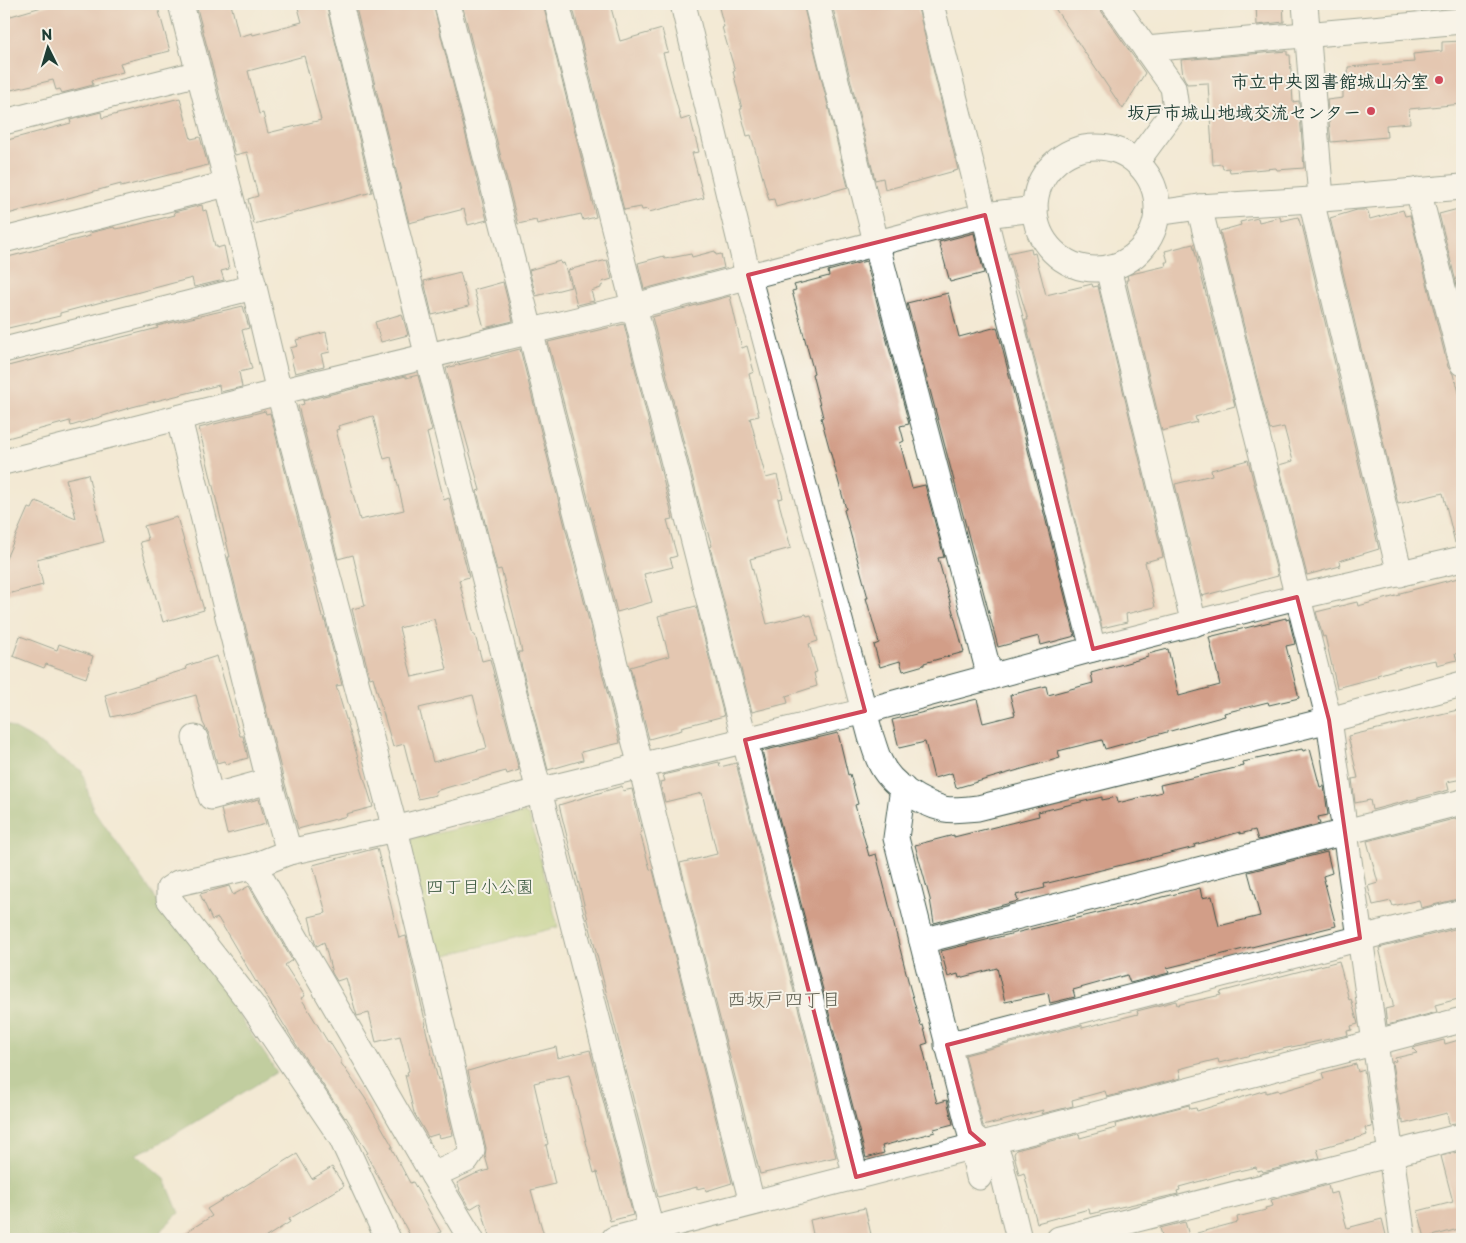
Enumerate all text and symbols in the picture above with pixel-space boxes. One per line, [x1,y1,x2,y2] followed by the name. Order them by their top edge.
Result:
[22,22,72,72] north arrow
[40,24,53,45] text: N
[1231,67,1429,94] place label: 市立中央図書館城山分室
[1433,74,1445,86] marker: 市立中央図書館城山分室
[1127,98,1361,125] place label: 坂戸市城山地域交流センター
[1365,105,1377,117] marker: 坂戸市城山地域交流センター
[426,872,534,899] park label: 四丁目小公園
[727,984,841,1012] district label: 西坂戸四丁目

